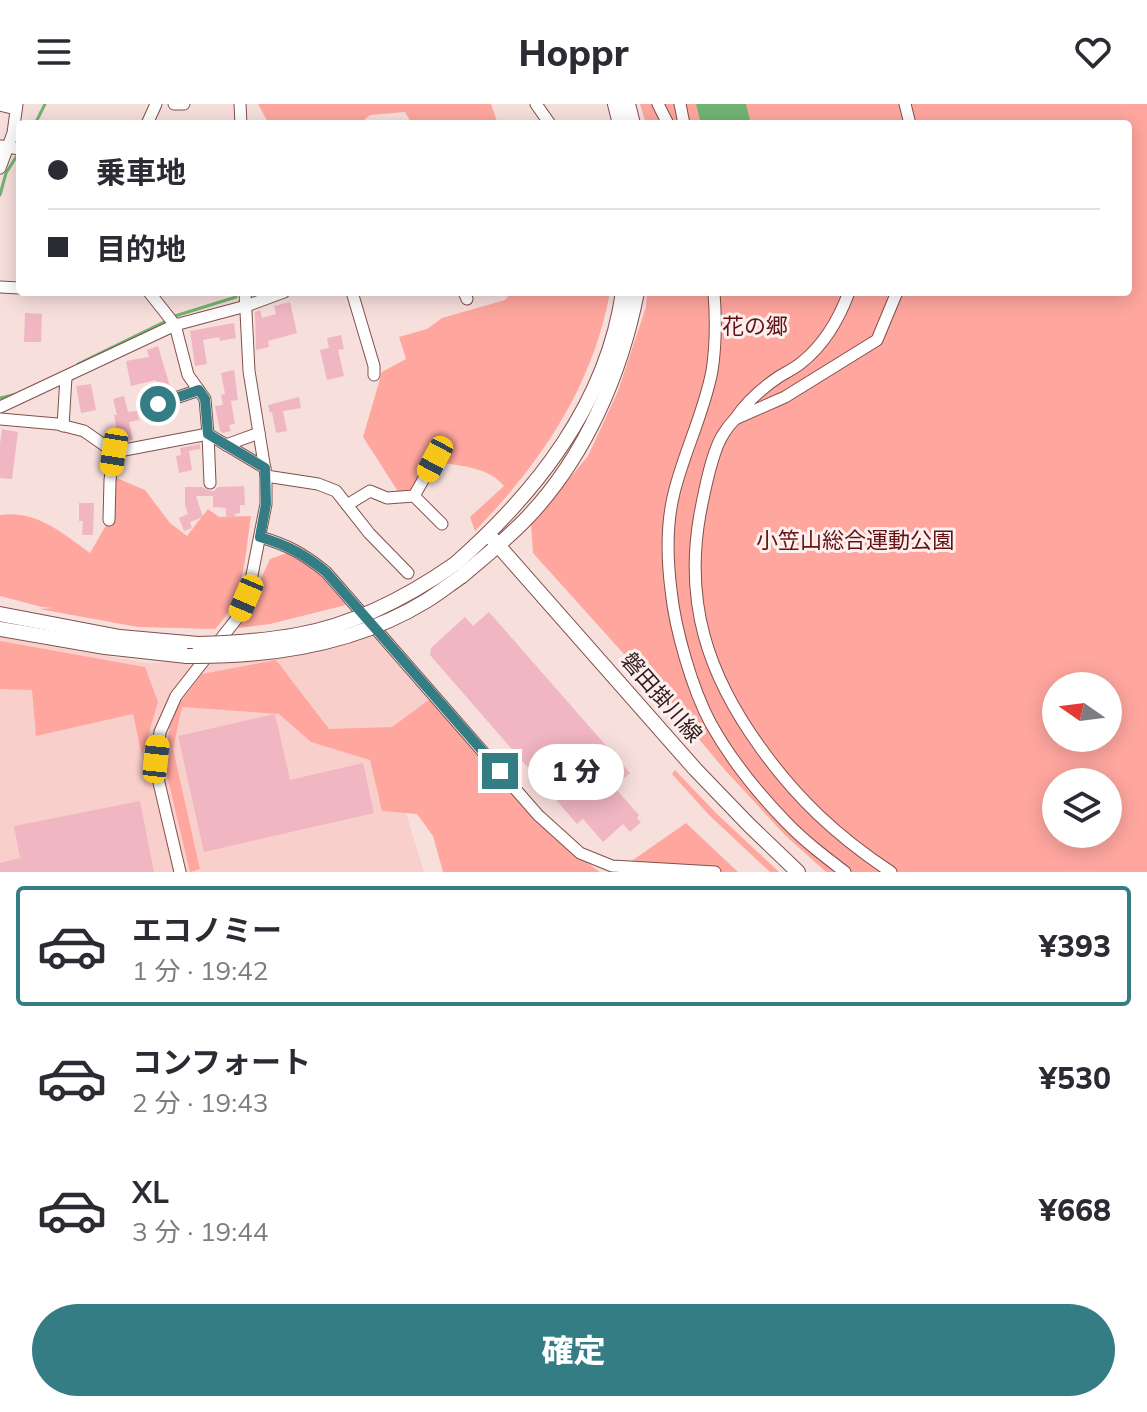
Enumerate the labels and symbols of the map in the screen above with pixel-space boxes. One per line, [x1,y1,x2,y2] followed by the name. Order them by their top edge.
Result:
[722,312,788,340] park label: 花の郷
[140,386,176,422] route start
[98,426,130,478] car
[413,432,457,486] car
[756,526,954,554] park label: 小笠山総合運動公園
[226,571,266,625] car
[615,646,709,748] street label: 磐田掛川線
[1042,672,1122,752] north arrow
[142,734,170,784] car
[528,743,624,799] callout: 1 分
[482,753,518,789] route end

